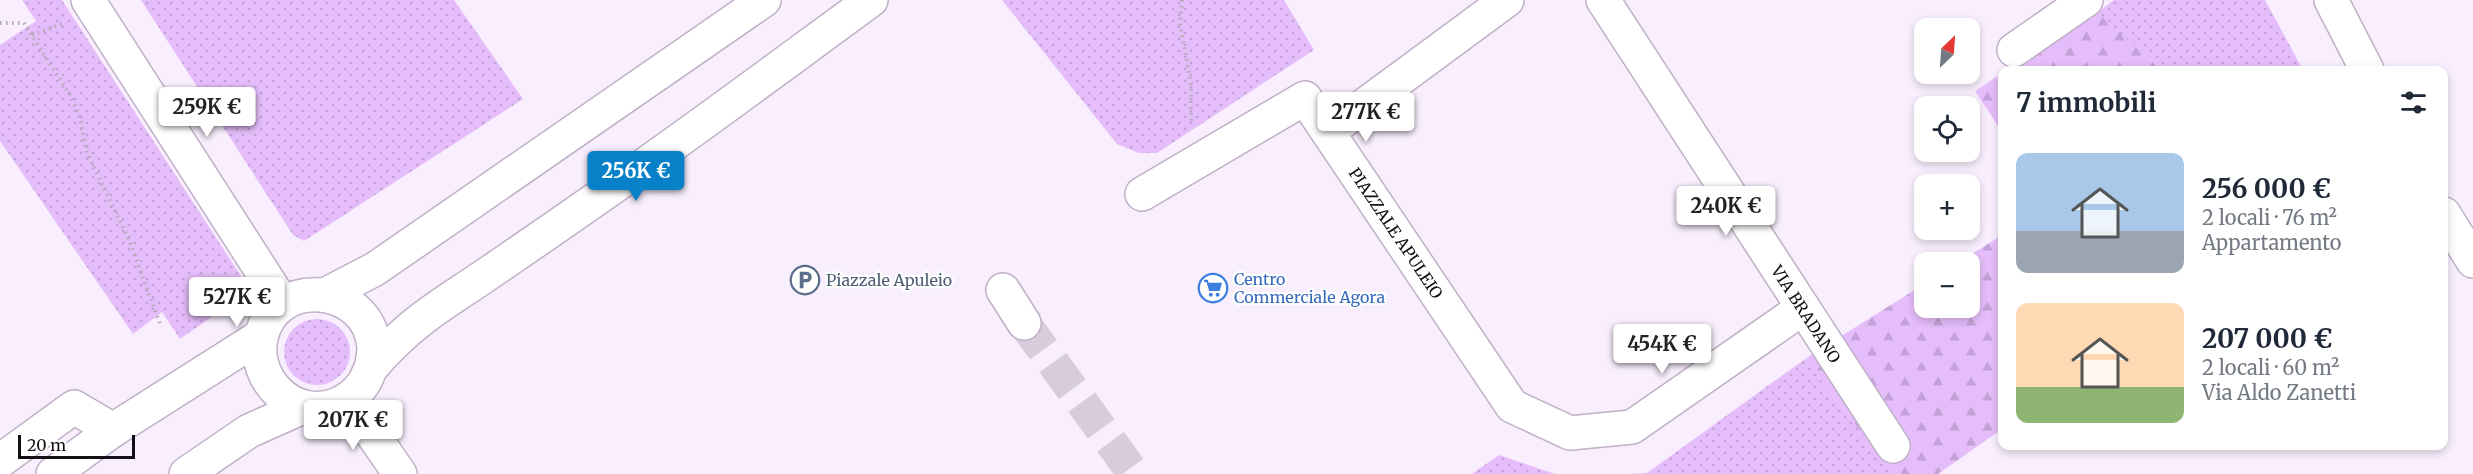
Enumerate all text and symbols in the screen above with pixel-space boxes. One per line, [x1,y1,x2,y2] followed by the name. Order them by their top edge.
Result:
[1914,18,1980,84] north arrow
[1914,18,1980,318] map controls
[2016,86,2156,119] text: 7 immobili
[2397,86,2430,119] icon: filters
[158,87,256,138] pin: 259K €
[1317,92,1415,143] pin: 277K €
[173,94,241,119] text: 259K €
[1914,96,1980,162] button: locate
[1331,99,1401,124] text: 277K €
[587,151,685,202] pin: 256K €
[601,158,671,183] text: 256K €
[1345,164,1448,303] street label: PIAZZALE APULEIO
[2202,172,2331,205] text: 256 000 €
[1914,174,1980,240] button: +
[2064,177,2136,249] icon: home
[1677,186,1775,237] pin: 240K €
[1690,193,1762,218] text: 240K €
[2202,205,2337,230] text: 2 locali · 76 m²
[2202,230,2341,255] text: Appartamento
[1914,252,1980,318] button: −
[1767,261,1845,367] street label: VIA BRADANO
[789,264,821,296] parking icon: Piazzale Apuleio
[1234,269,1385,307] place label: Centro Commerciale Agora
[826,270,952,290] place label: Piazzale Apuleio
[1197,272,1229,304] supermarket icon: Centro Commerciale Agora
[188,277,286,328] pin: 527K €
[203,284,271,309] text: 527K €
[2202,322,2333,355] text: 207 000 €
[1613,324,1711,375] pin: 454K €
[2064,327,2136,399] icon: home
[1627,331,1697,356] text: 454K €
[2202,355,2339,380] text: 2 locali · 60 m²
[2202,380,2356,405] text: Via Aldo Zanetti
[304,400,402,451] pin: 207K €
[318,407,388,432] text: 207K €
[18,432,135,460] scale bar
[27,435,66,455] text: 20 m

